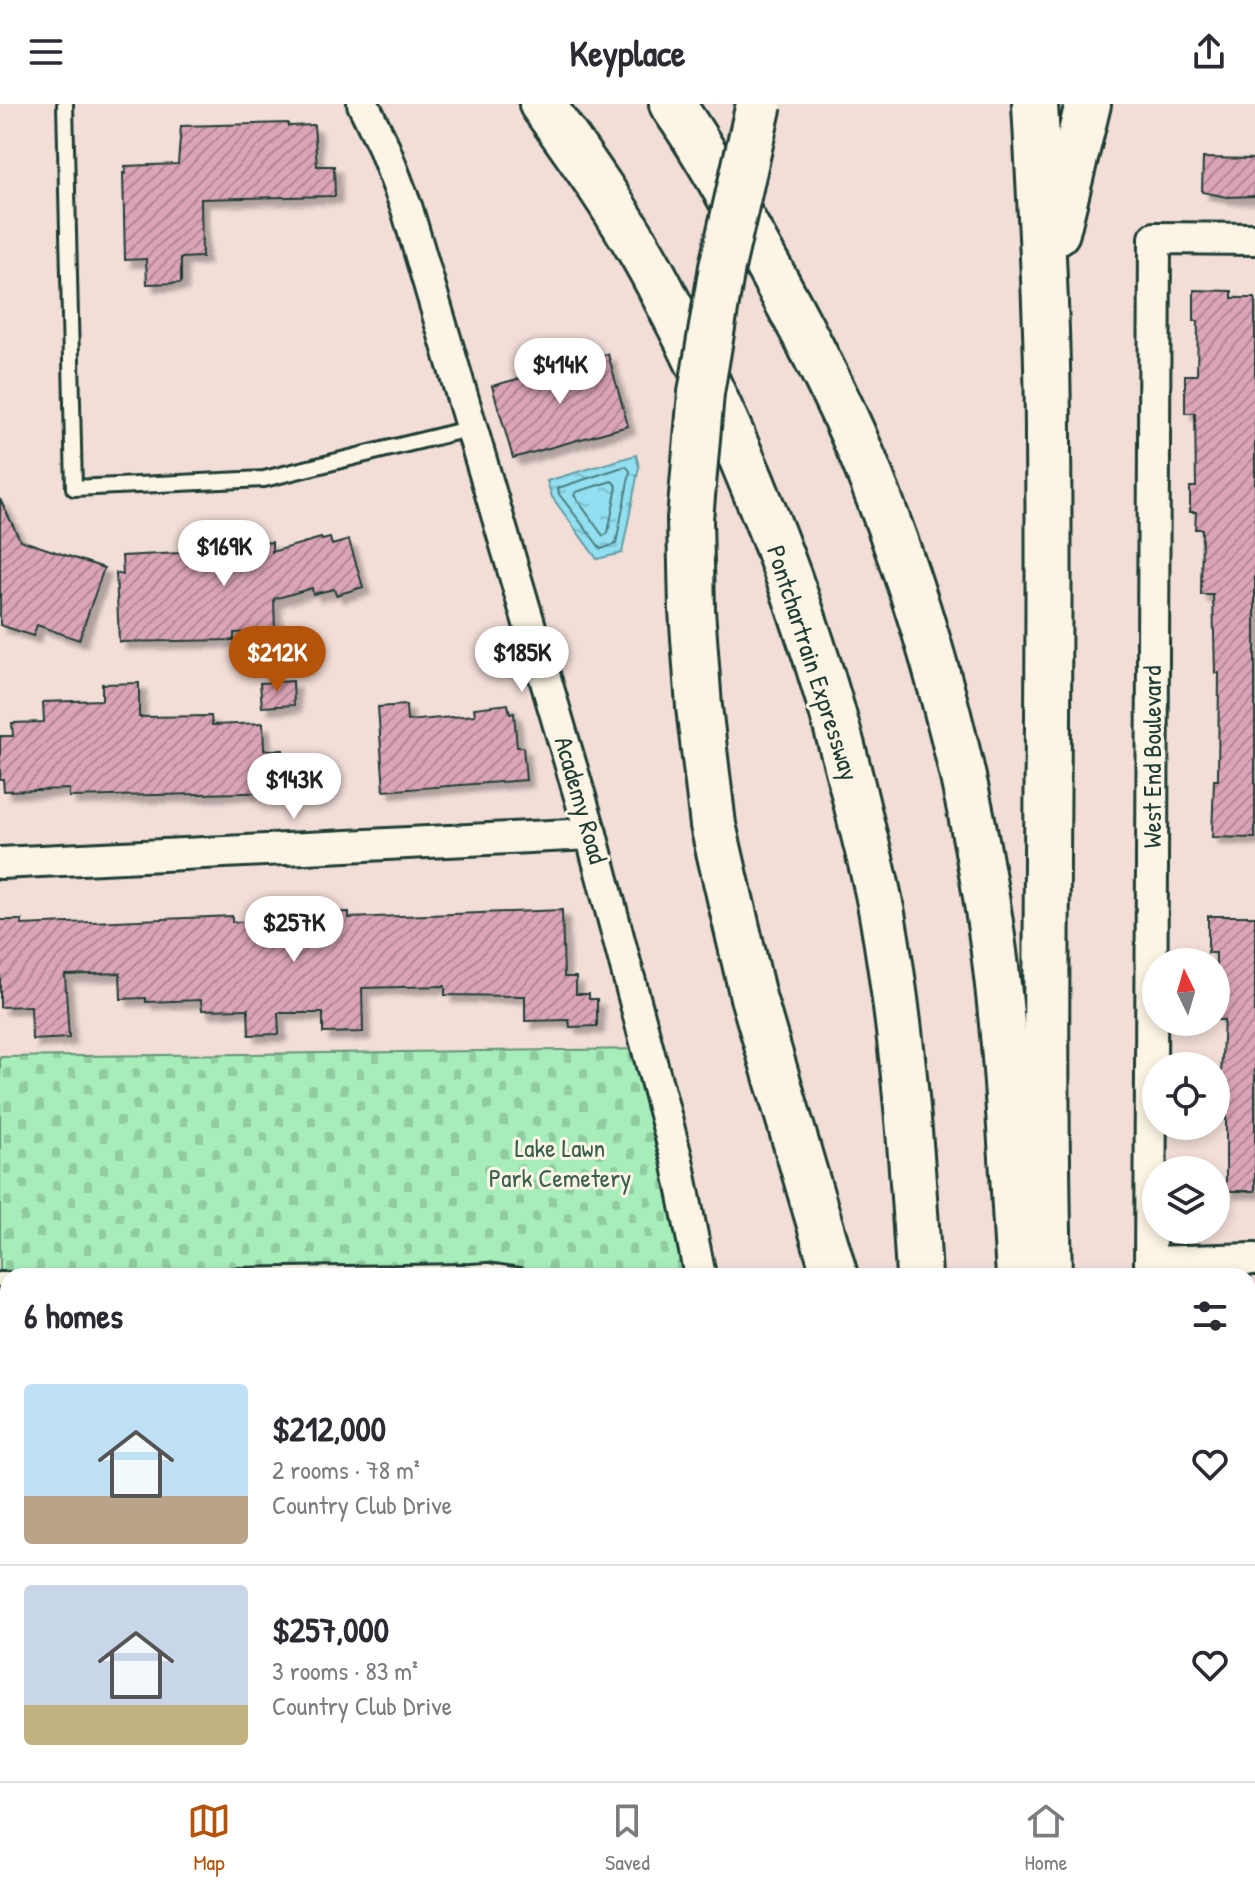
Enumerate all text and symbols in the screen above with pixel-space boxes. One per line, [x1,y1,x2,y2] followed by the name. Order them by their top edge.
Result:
[570,28,685,77] text: Keyplace
[24,30,68,74] icon: menu
[1187,30,1231,74] icon: share
[504,338,616,406] pin: $414K
[532,346,588,381] text: $414K
[168,520,280,588] pin: $169K
[196,528,252,563] text: $169K
[759,541,868,785] street label: Pontchartrain Expressway
[221,626,333,694] pin: $212K
[466,626,578,694] pin: $185K
[247,634,307,669] text: $212K
[493,634,551,669] text: $185K
[1134,666,1169,848] street label: West End Boulevard
[547,732,616,868] street label: Academy Road
[238,753,350,821] pin: $143K
[265,761,323,796] text: $143K
[238,896,350,964] pin: $257K
[263,904,325,939] text: $257K
[1142,948,1230,1036] north arrow
[1142,948,1230,1244] map controls
[1142,1052,1230,1140] button: locate
[489,1130,631,1195] park label: Lake Lawn Park Cemetery
[1142,1156,1230,1244] button: layers
[24,1293,123,1339] text: 6 homes
[1188,1294,1232,1338] icon: filters
[272,1406,386,1452] text: $212,000
[88,1416,184,1512] icon: home
[1188,1442,1232,1486] icon: heart
[272,1452,420,1487] text: 2 rooms · 78 m²
[272,1487,452,1522] text: Country Club Drive
[272,1607,389,1653] text: $257,000
[88,1617,184,1713] icon: home
[1188,1643,1232,1687] icon: heart
[272,1653,418,1688] text: 3 rooms · 83 m²
[272,1688,452,1723] text: Country Club Drive
[187,1799,231,1877] tab: Map
[605,1799,650,1877] tab: Saved
[1024,1799,1068,1877] tab: Home

